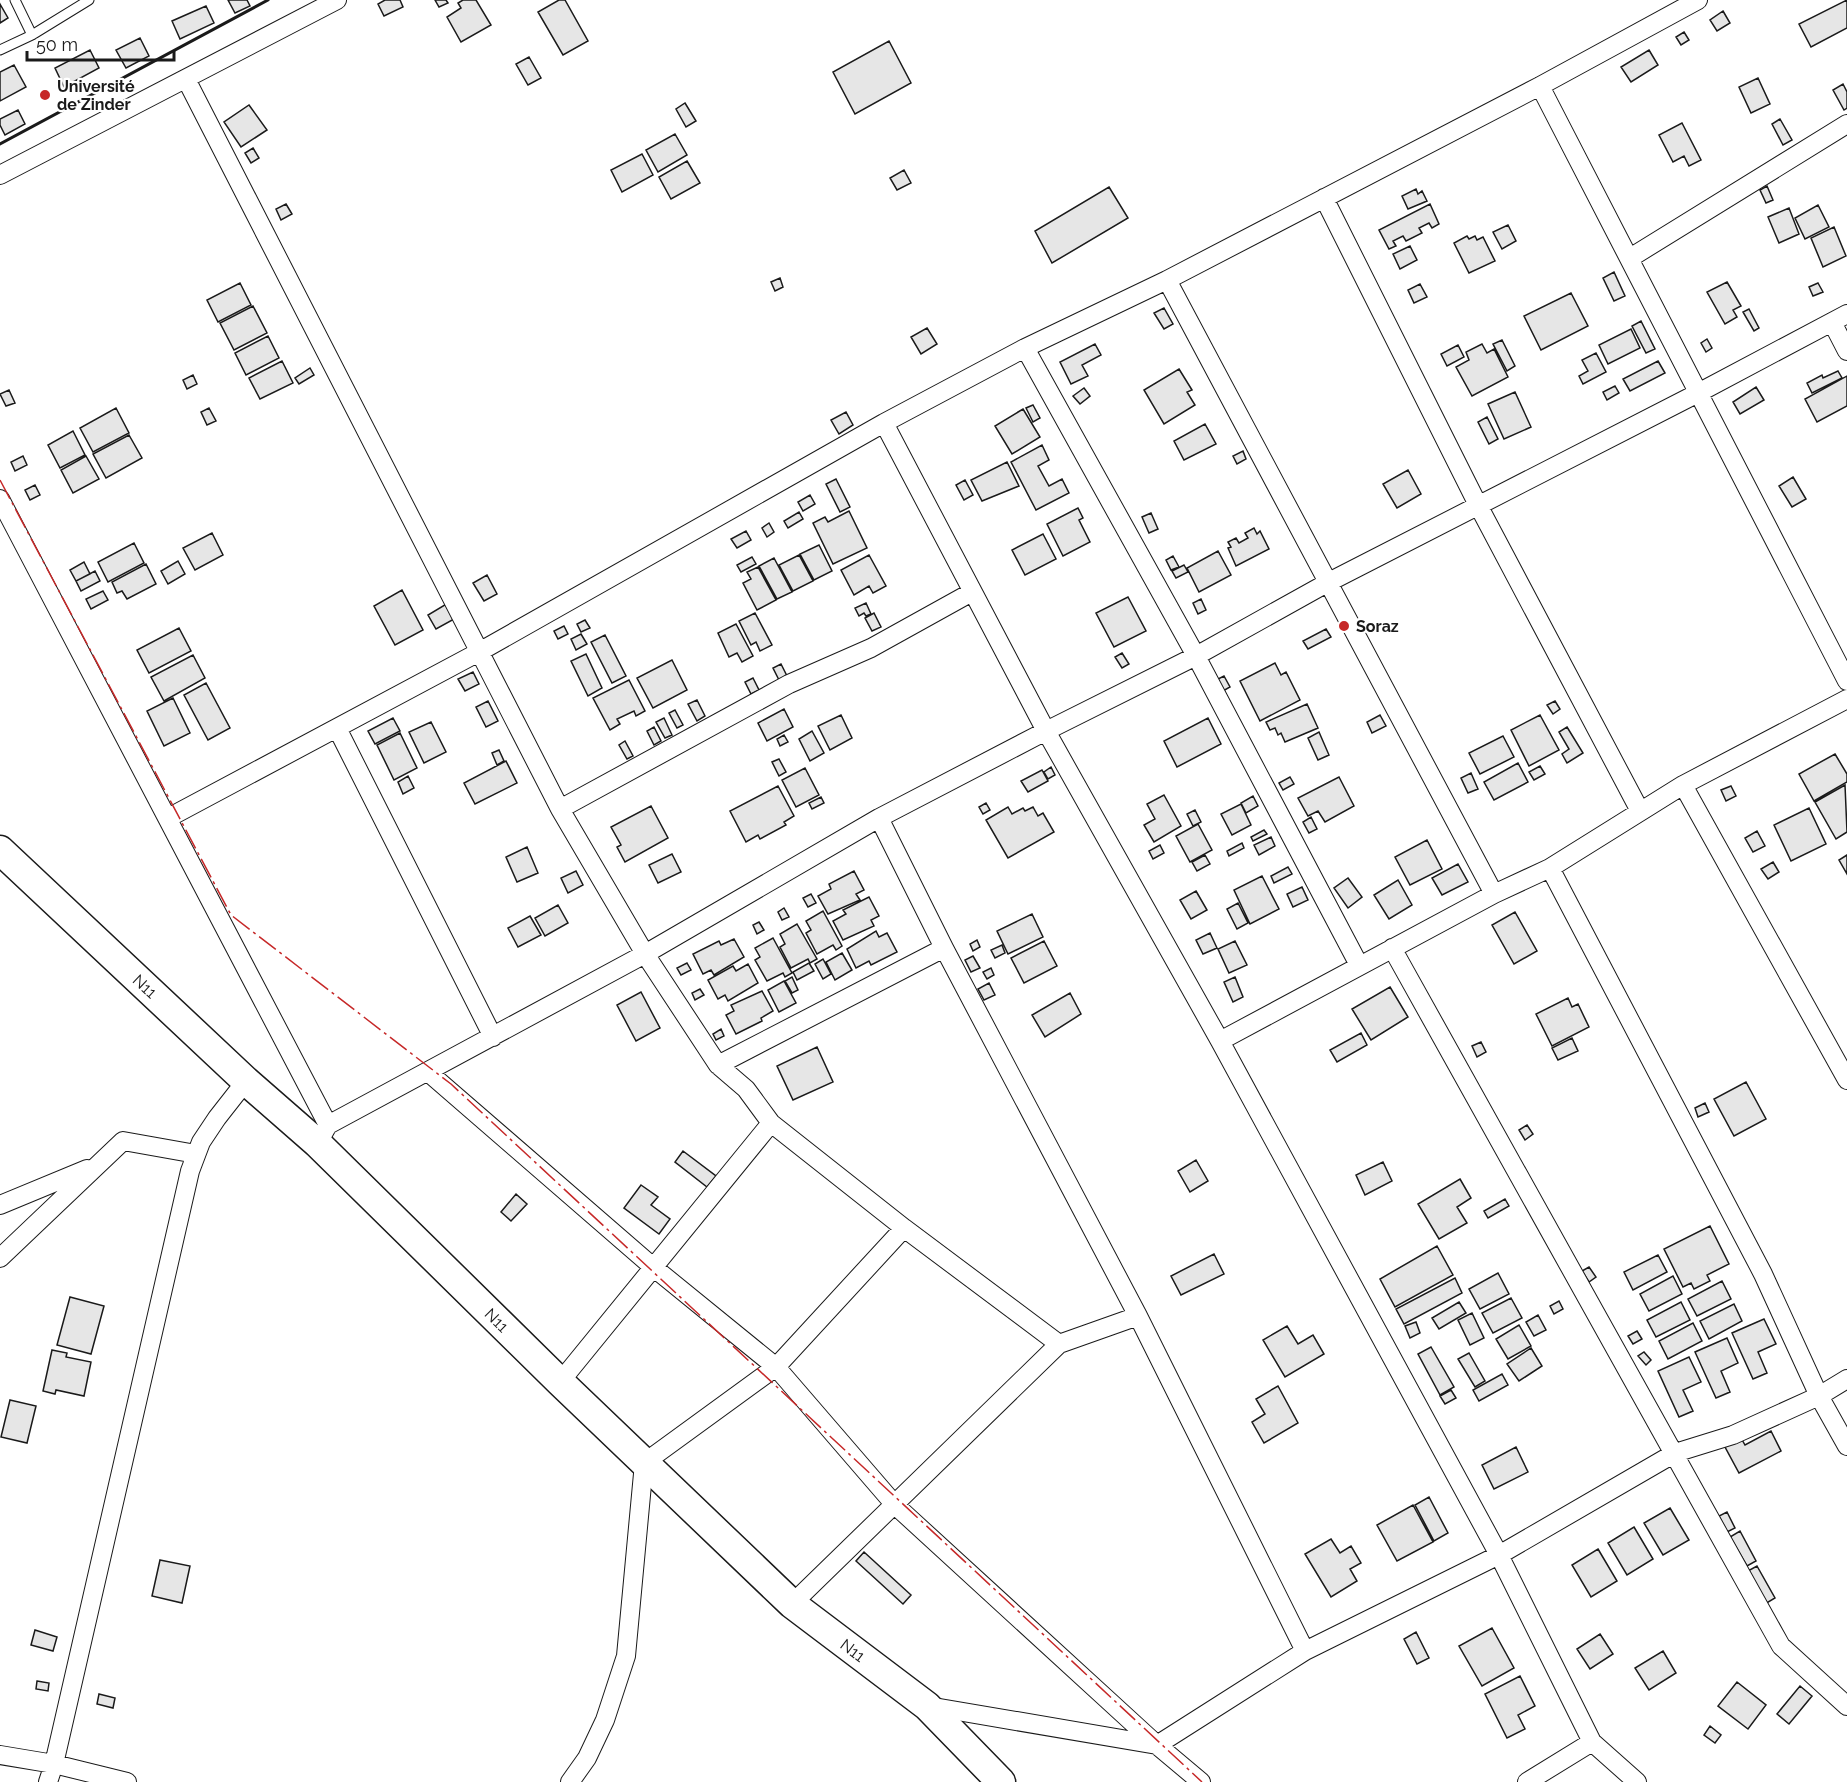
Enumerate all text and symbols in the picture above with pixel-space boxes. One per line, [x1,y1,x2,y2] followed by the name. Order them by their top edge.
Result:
[27,24,174,62] scale bar
[36,34,78,55] text: 50 m
[57,77,135,114] place label: Université de Zinder
[38,88,52,102] marker: Université de Zinder
[1356,617,1399,636] place label: Soraz
[1337,619,1351,633] marker: Soraz
[129,971,161,1002] street label: N11
[481,1304,513,1336] street label: N11
[837,1635,869,1666] street label: N11

